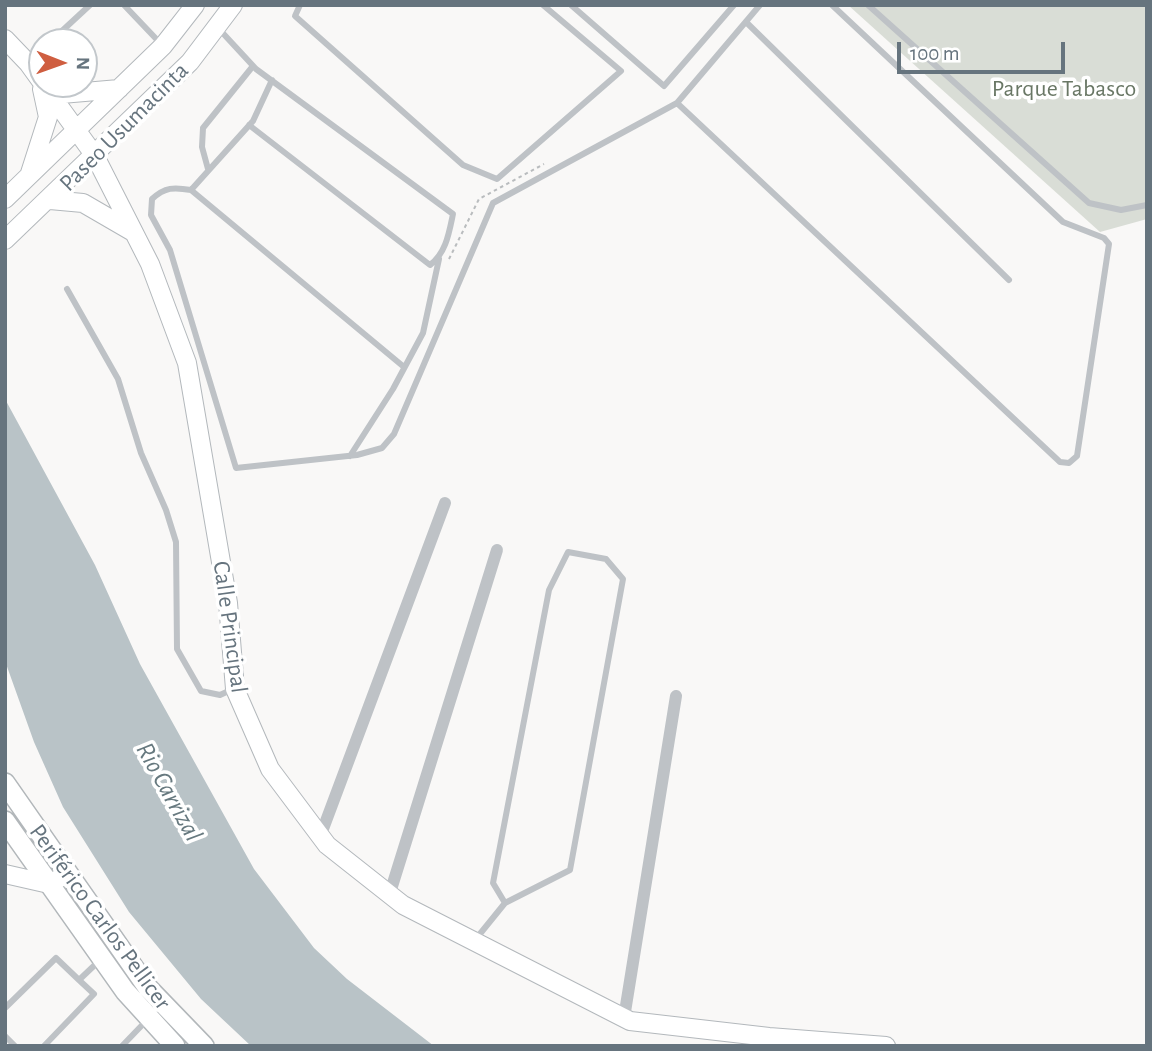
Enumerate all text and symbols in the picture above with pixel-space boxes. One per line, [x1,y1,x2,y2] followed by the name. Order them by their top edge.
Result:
[28,28,98,98] north arrow
[900,28,1068,72] scale bar
[910,43,960,64] text: 100 m
[53,56,195,198] street label: Paseo Usumacinta
[73,57,92,70] text: N
[992,75,1136,103] park label: Parque Tabasco
[206,559,254,695] street label: Calle Principal
[129,737,209,847] water label: Rio Carrizal
[23,819,177,1015] street label: Periférico Carlos Pellicer

